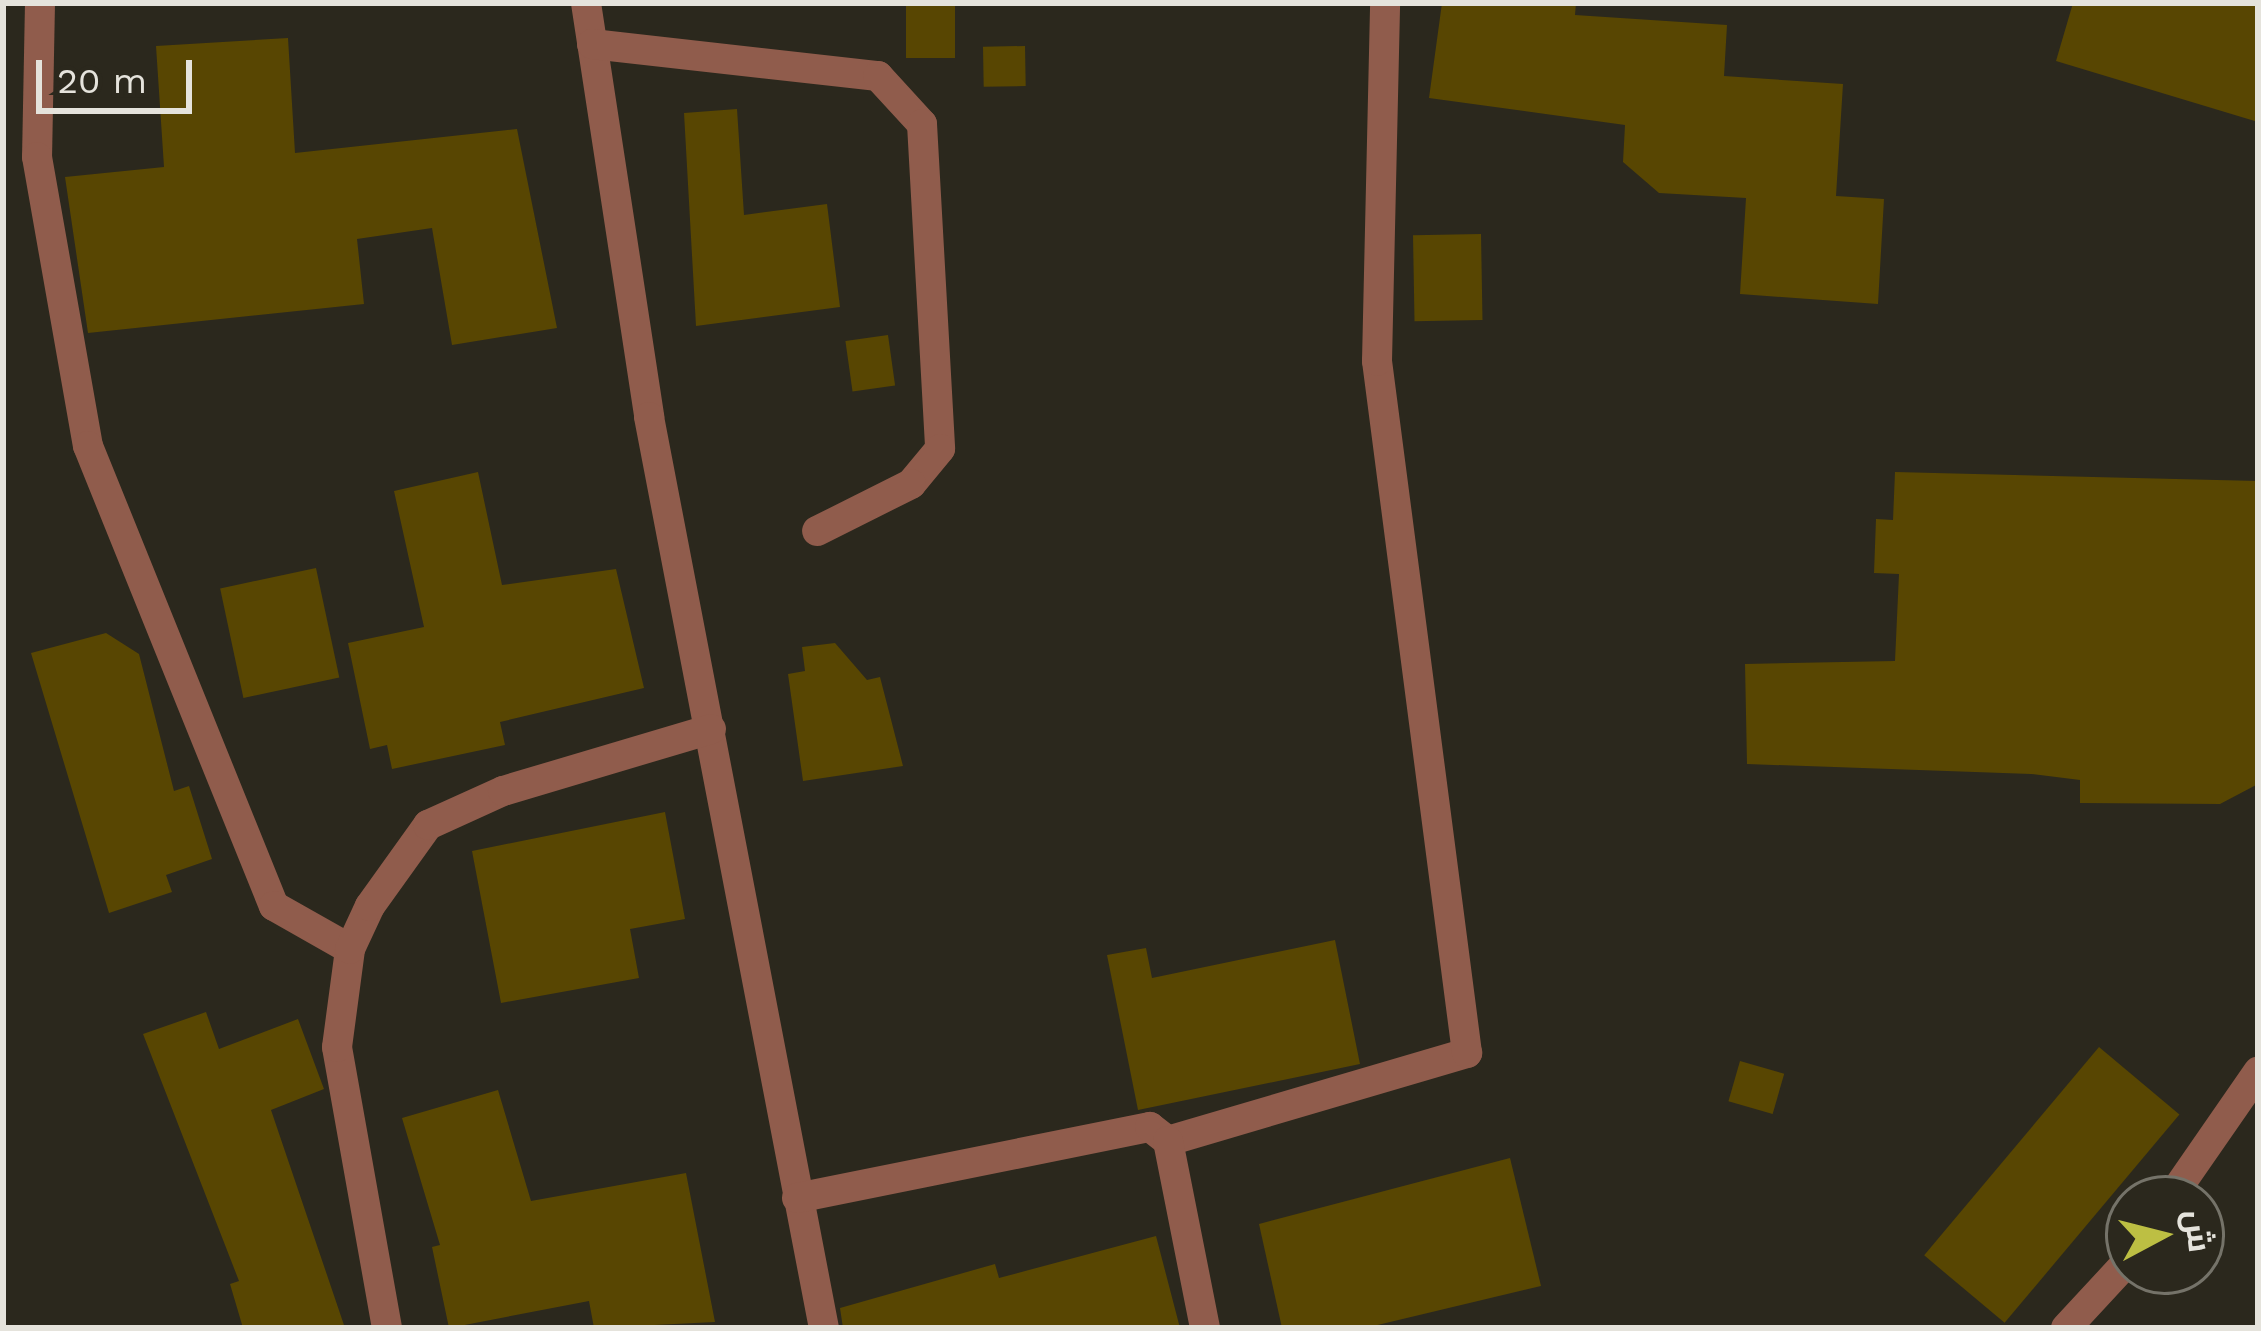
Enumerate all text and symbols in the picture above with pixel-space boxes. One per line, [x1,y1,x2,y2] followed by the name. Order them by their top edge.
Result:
[42,36,198,110] scale bar
[57,60,147,102] text: 20 m
[2105,1175,2225,1295] north arrow
[2176,1208,2220,1254] text: ش

